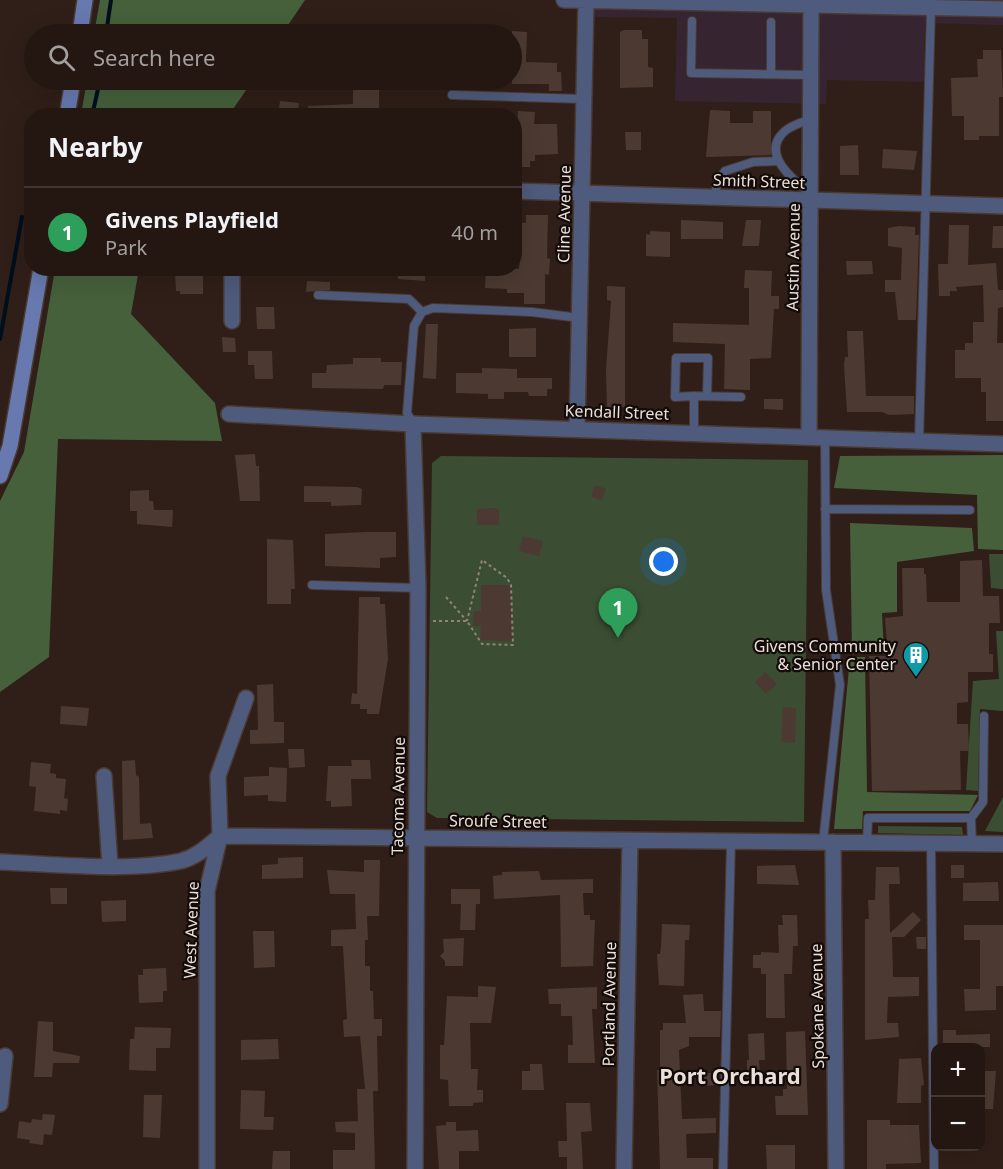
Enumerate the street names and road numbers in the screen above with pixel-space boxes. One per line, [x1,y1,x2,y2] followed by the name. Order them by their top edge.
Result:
[552,165,576,263] street label: Cline Avenue
[712,168,806,194] street label: Smith Street
[781,203,805,311] street label: Austin Avenue
[564,399,670,425] street label: Kendall Street
[386,737,410,855] street label: Tacoma Avenue
[449,809,547,833] street label: Sroufe Street
[178,881,204,979] street label: West Avenue
[597,941,621,1067] street label: Portland Avenue
[805,943,829,1069] street label: Spokane Avenue

